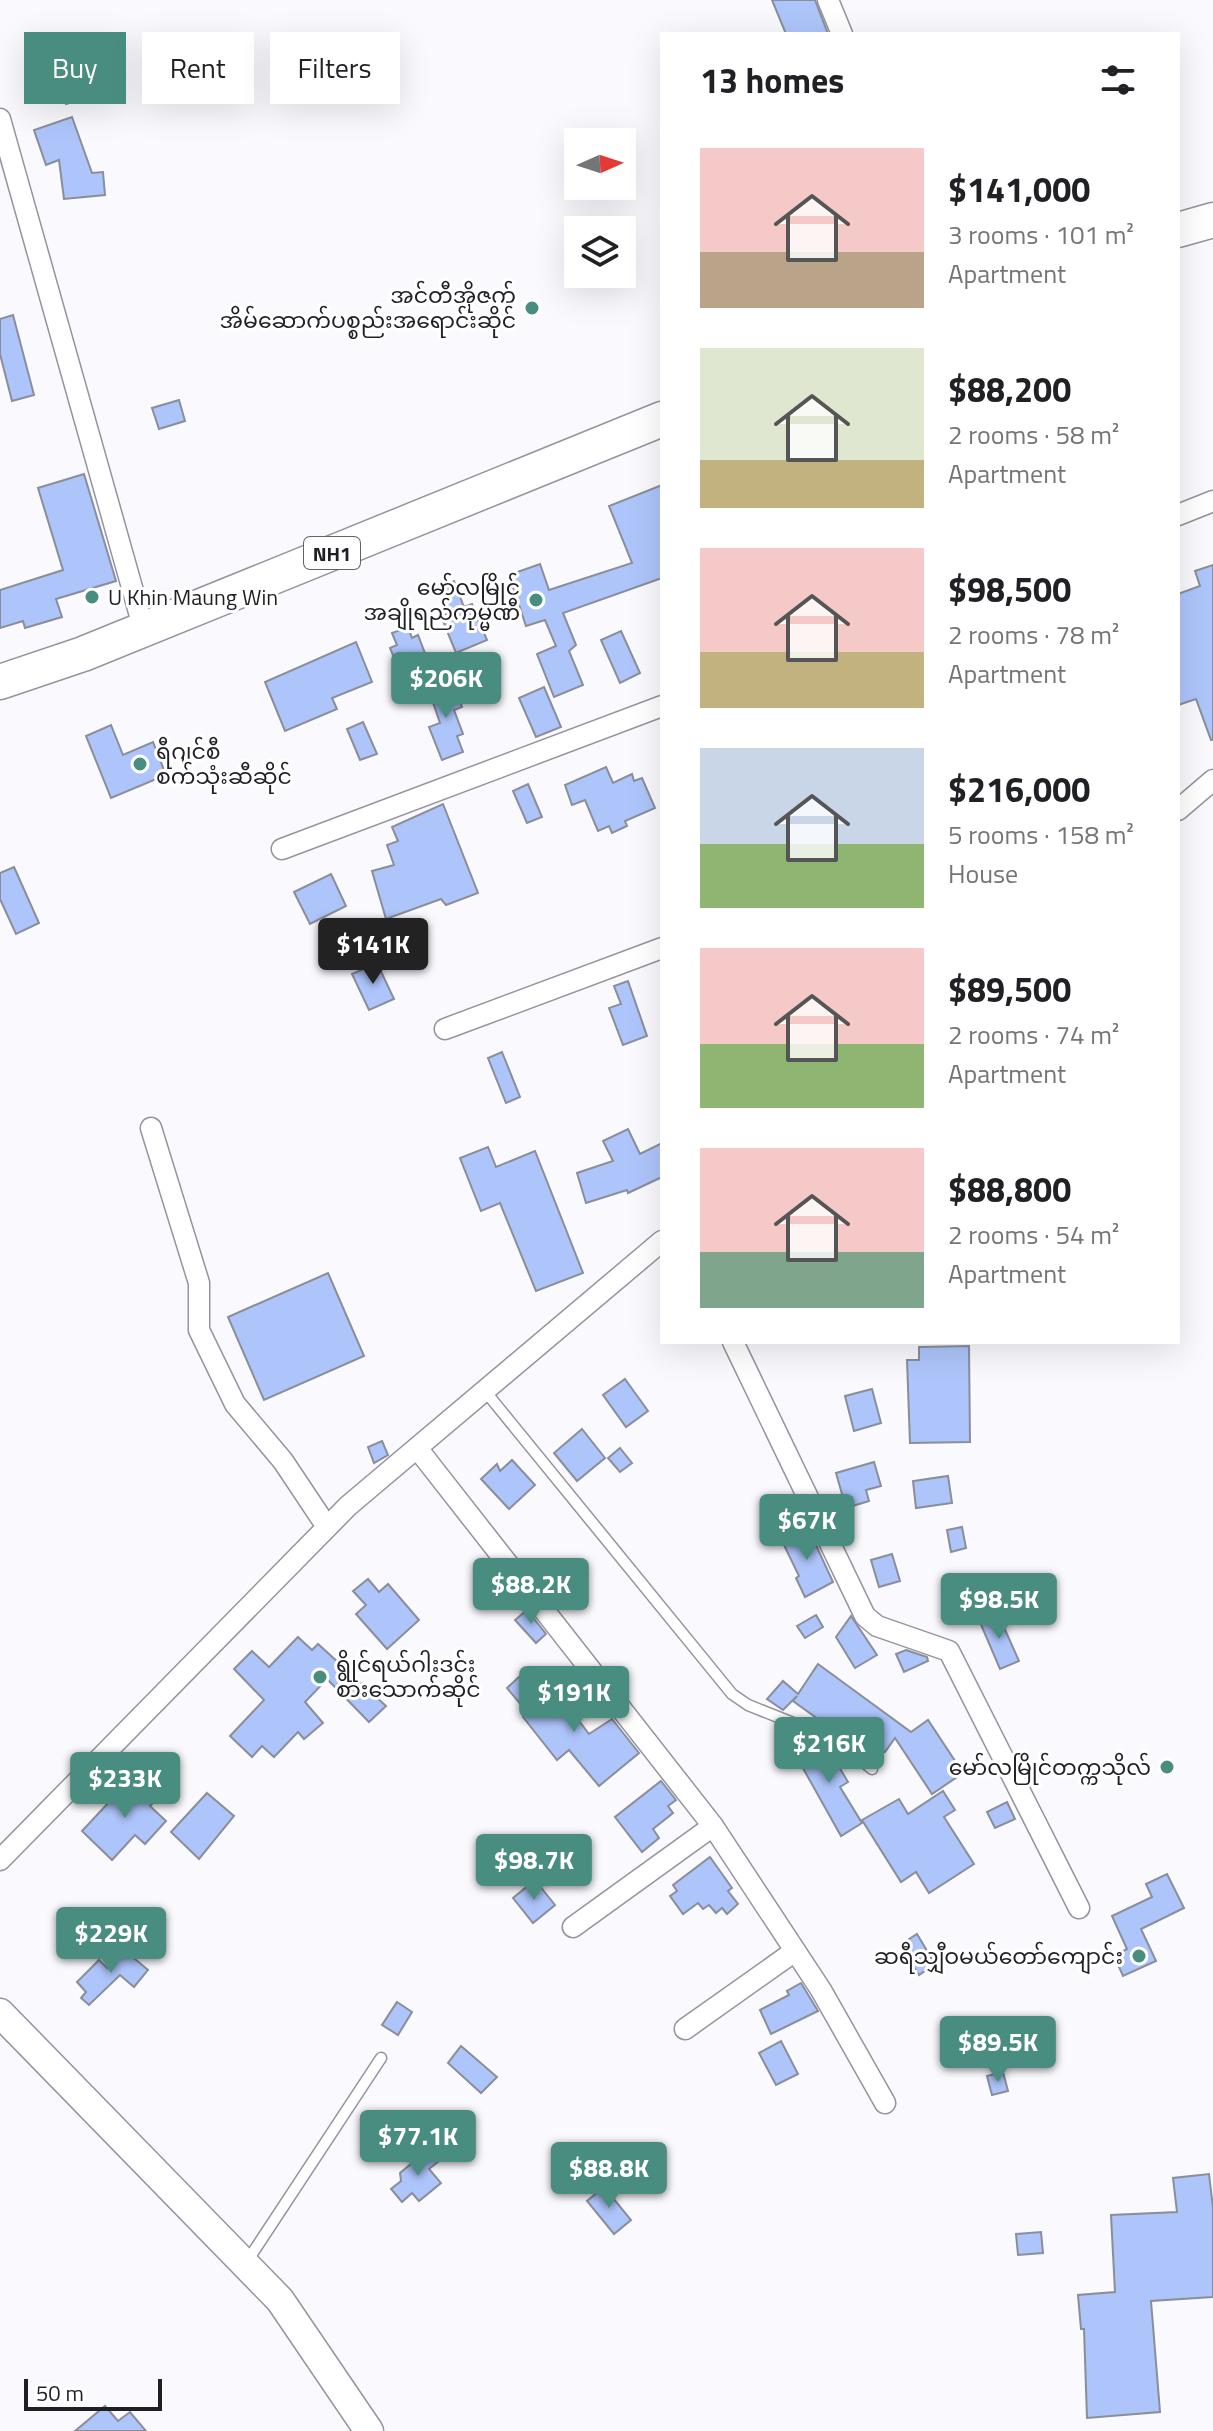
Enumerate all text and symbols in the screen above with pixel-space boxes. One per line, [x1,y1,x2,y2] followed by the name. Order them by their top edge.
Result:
[24,32,126,104] chip: Buy
[142,32,254,104] chip: Rent
[270,32,400,104] chip: Filters
[700,54,844,106] text: 13 homes
[1096,58,1140,102] icon: filters
[564,128,636,200] north arrow
[564,128,636,288] map controls
[948,163,1090,215] text: $141,000
[764,180,860,276] icon: home
[948,215,1134,254] text: 3 rooms · 101 m²
[564,216,636,288] button: layers
[948,254,1066,293] text: Apartment
[220,278,516,339] place label: အင်တီအိုဇက် အိမ်ဆောက်ပစ္စည်းအရောင်းဆိုင်
[523,299,541,317] marker: အင်တီအိုဇက် အိမ်ဆောက်ပစ္စည်းအရောင်းဆိုင်
[948,363,1071,415] text: $88,200
[764,380,860,476] icon: home
[948,415,1119,454] text: 2 rooms · 58 m²
[948,454,1066,493] text: Apartment
[304,537,360,569] road number: NH1
[948,563,1071,615] text: $98,500
[363,570,520,631] place label: မော်လမြိုင် အချိုရည်ကုမ္မဏီ
[108,580,278,614] place label: U Khin Maung Win
[764,580,860,676] icon: home
[83,588,101,606] marker: U Khin Maung Win
[527,591,545,609] marker: မော်လမြိုင် အချိုရည်ကုမ္မဏီ
[948,615,1119,654] text: 2 rooms · 78 m²
[390,652,502,720] pin: $206K
[948,654,1066,693] text: Apartment
[409,658,483,697] text: $206K
[156,734,292,794] place label: ရီဂျင်စီ စက်သုံးဆီဆိုင်
[131,755,149,773] marker: ရီဂျင်စီ စက်သုံးဆီဆိုင်
[948,763,1090,815] text: $216,000
[764,780,860,876] icon: home
[948,815,1134,854] text: 5 rooms · 158 m²
[948,854,1018,893] text: House
[317,918,429,986] pin: $141K
[336,924,410,963] text: $141K
[948,963,1071,1015] text: $89,500
[764,980,860,1076] icon: home
[948,1015,1119,1054] text: 2 rooms · 74 m²
[948,1054,1066,1093] text: Apartment
[948,1163,1071,1215] text: $88,800
[764,1180,860,1276] icon: home
[948,1215,1119,1254] text: 2 rooms · 54 m²
[948,1254,1066,1293] text: Apartment
[760,1494,854,1562] pin: $67K
[777,1500,837,1539] text: $67K
[466,1558,596,1626] pin: $88.2K
[491,1564,571,1603] text: $88.2K
[934,1573,1064,1641] pin: $98.5K
[959,1579,1039,1618] text: $98.5K
[336,1647,481,1707] place label: ရွိုင်ရယ်ဂါးဒင်း စားသောက်ဆိုင်
[518,1666,630,1734] pin: $191K
[311,1668,329,1686] marker: ရွိုင်ရယ်ဂါးဒင်း စားသောက်ဆိုင်
[537,1672,611,1711] text: $191K
[773,1717,885,1785] pin: $216K
[792,1723,866,1762] text: $216K
[949,1750,1151,1785] place label: မော်လမြိုင်တက္ကသိုလ်
[69,1752,181,1820] pin: $233K
[88,1758,162,1797] text: $233K
[1158,1758,1176,1776] marker: မော်လမြိုင်တက္ကသိုလ်
[469,1834,599,1902] pin: $98.7K
[494,1840,574,1879] text: $98.7K
[55,1907,167,1975] pin: $229K
[74,1913,148,1952] text: $229K
[874,1939,1123,1975] place label: ဆရီသျှီဝမယ်တော်ကျောင်း
[1130,1947,1148,1965] marker: ဆရီသျှီဝမယ်တော်ကျောင်း
[933,2016,1063,2084] pin: $89.5K
[958,2022,1038,2061] text: $89.5K
[353,2110,483,2178] pin: $77.1K
[378,2116,458,2155] text: $77.1K
[544,2142,674,2210] pin: $88.8K
[569,2148,649,2187] text: $88.8K
[24,2375,162,2411] scale bar
[36,2376,84,2410] text: 50 m

